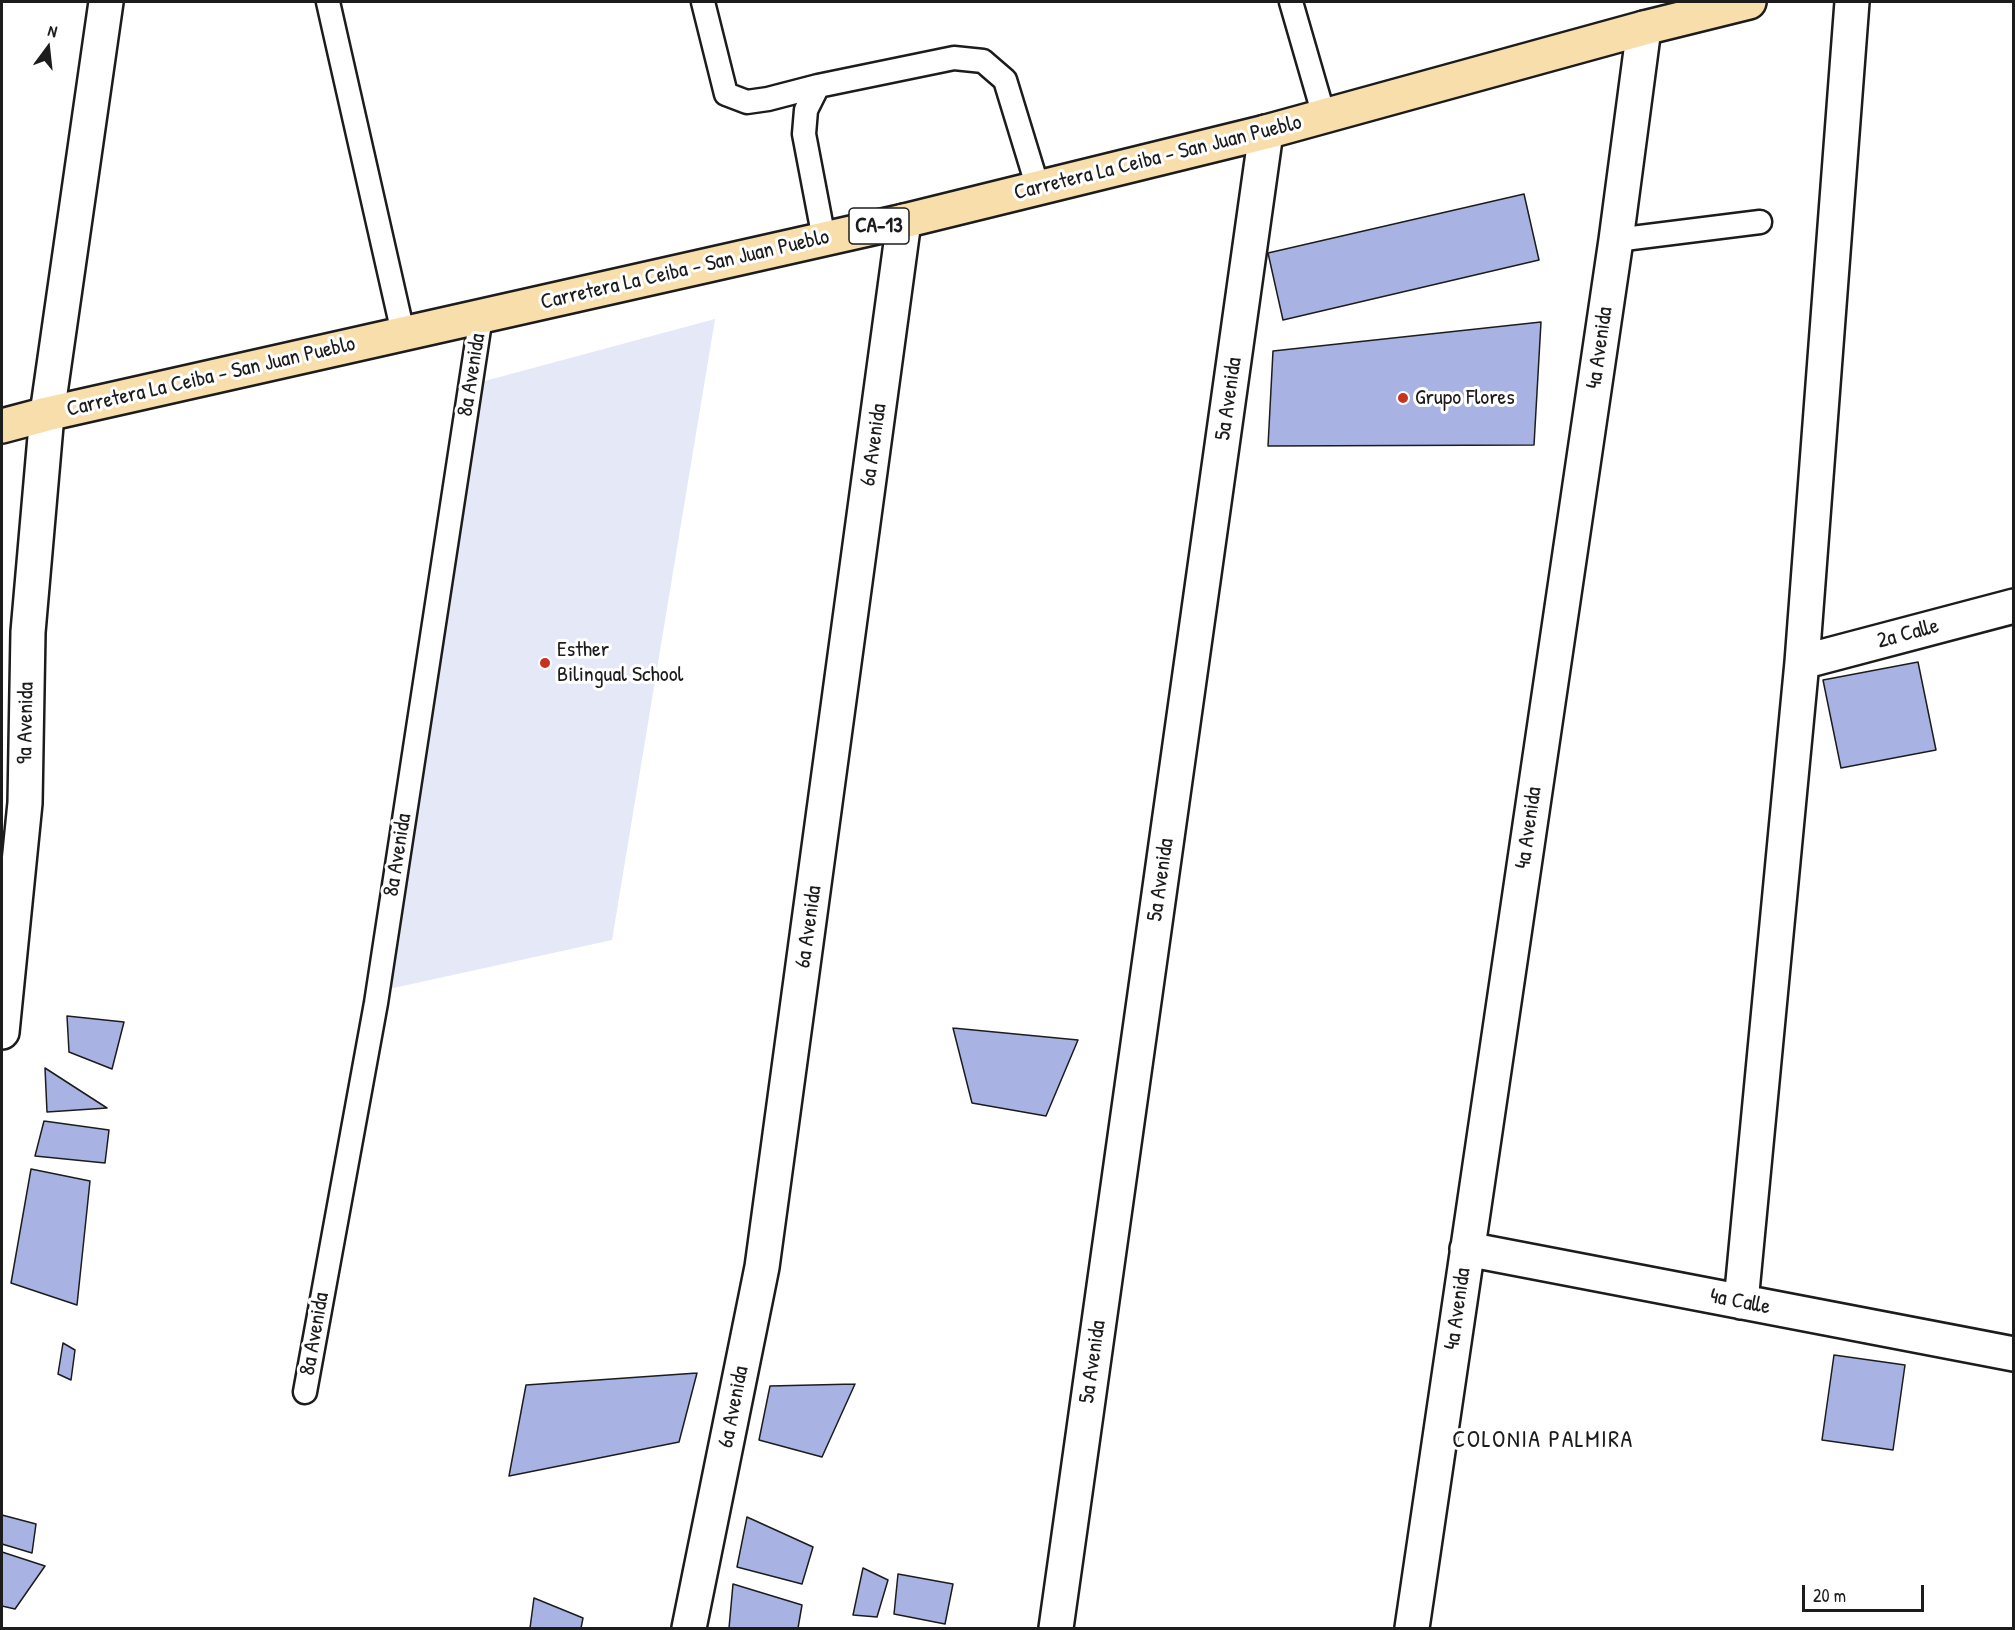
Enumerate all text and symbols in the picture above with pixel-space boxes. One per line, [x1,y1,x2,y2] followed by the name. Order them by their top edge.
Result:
[18,18,78,78] north arrow
[46,19,60,42] text: N
[1012,109,1304,207] street label: Carretera La Ceiba - San Juan Pueblo
[849,208,909,244] road number: CA-13
[538,224,832,316] street label: Carretera La Ceiba - San Juan Pueblo
[1581,305,1619,391] street label: 4a Avenida
[64,331,358,423] street label: Carretera La Ceiba - San Juan Pueblo
[452,332,492,418] street label: 8a Avenida
[1210,356,1248,442] street label: 5a Avenida
[1415,385,1515,411] place label: Grupo Flores
[1396,391,1410,405] marker: Grupo Flores
[855,402,893,488] street label: 6a Avenida
[1874,613,1942,655] street label: 2a Calle
[557,637,683,688] place label: Esther Bilingual School
[538,656,552,670] marker: Esther Bilingual School
[12,682,40,764] street label: 9a Avenida
[1510,785,1548,871] street label: 4a Avenida
[378,812,418,898] street label: 8a Avenida
[1142,837,1180,923] street label: 5a Avenida
[790,884,828,970] street label: 6a Avenida
[1439,1266,1477,1352] street label: 4a Avenida
[1708,1283,1772,1321] street label: 4a Calle
[295,1291,335,1377] street label: 8a Avenida
[1074,1319,1112,1405] street label: 5a Avenida
[713,1364,755,1450] street label: 6a Avenida
[1452,1427,1634,1455] district label: COLONIA PALMIRA
[1805,1573,1926,1611] scale bar
[1813,1583,1846,1608] text: 20 m

